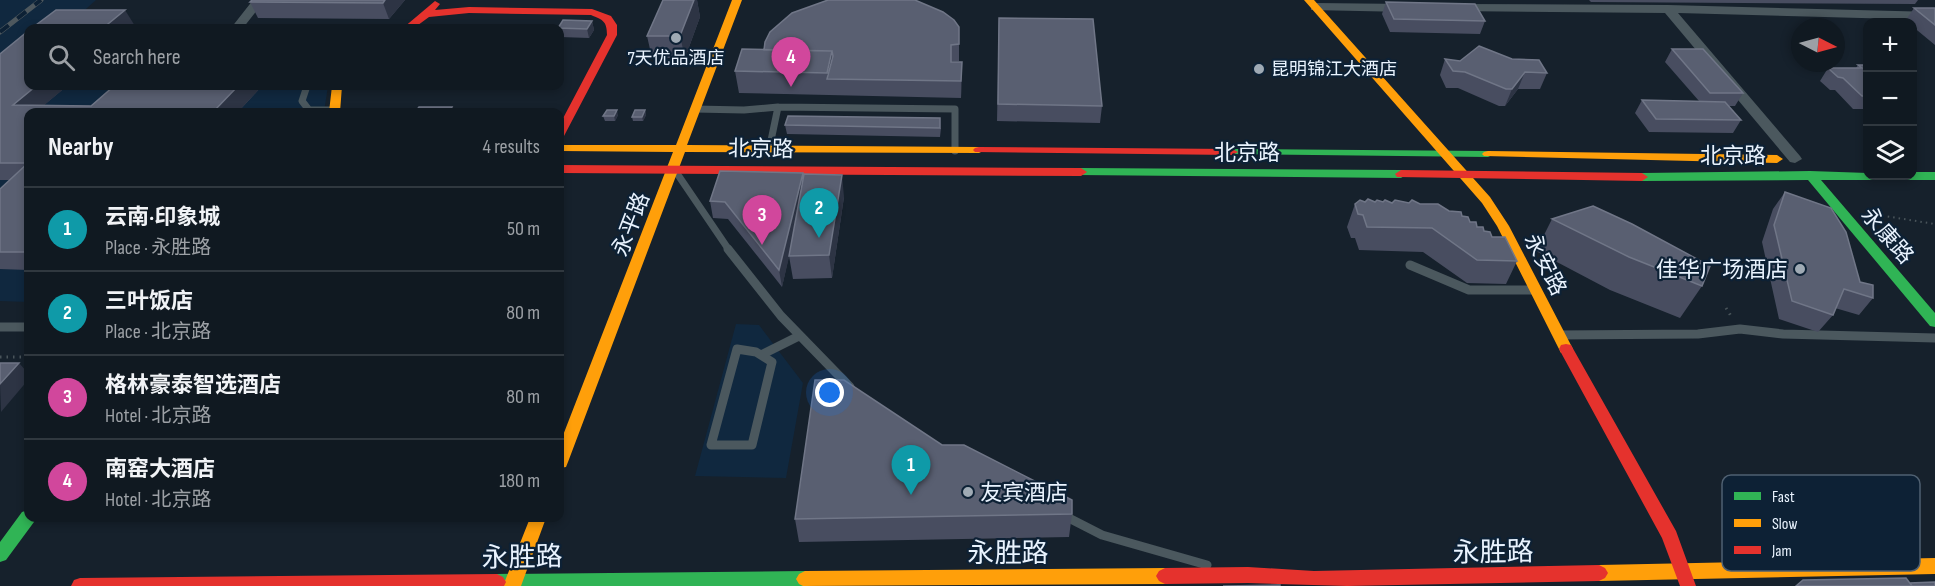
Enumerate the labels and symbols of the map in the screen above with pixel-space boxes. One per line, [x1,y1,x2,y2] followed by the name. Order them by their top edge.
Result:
[1791,18,1845,72] north arrow
[669,31,683,45] marker: 7天优品酒店
[772,38,810,87] pin: 4
[627,48,725,69] place label: 7天优品酒店
[1271,59,1397,80] place label: 昆明锦江大酒店
[1252,62,1266,76] marker: 昆明锦江大酒店
[728,135,794,164] street label: 北京路
[1214,140,1280,167] street label: 北京路
[1700,143,1766,170] street label: 北京路
[800,188,838,238] pin: 2
[607,189,656,260] street label: 永平路
[742,196,782,245] pin: 3
[1855,202,1919,270] street label: 永康路
[1518,229,1572,300] street label: 永安路
[1656,257,1788,284] place label: 佳华广场酒店
[1793,262,1807,276] marker: 佳华广场酒店
[815,378,844,407] your location
[892,446,930,495] pin: 1
[1722,475,1920,571] legend
[980,480,1068,507] place label: 友宾酒店
[961,485,975,499] marker: 友宾酒店
[1772,488,1795,507] text: Fast
[1772,515,1797,534] text: Slow
[1452,536,1534,570] street label: 永胜路
[968,538,1049,570] street label: 永胜路
[481,541,563,575] street label: 永胜路
[1771,542,1792,561] text: Jam

